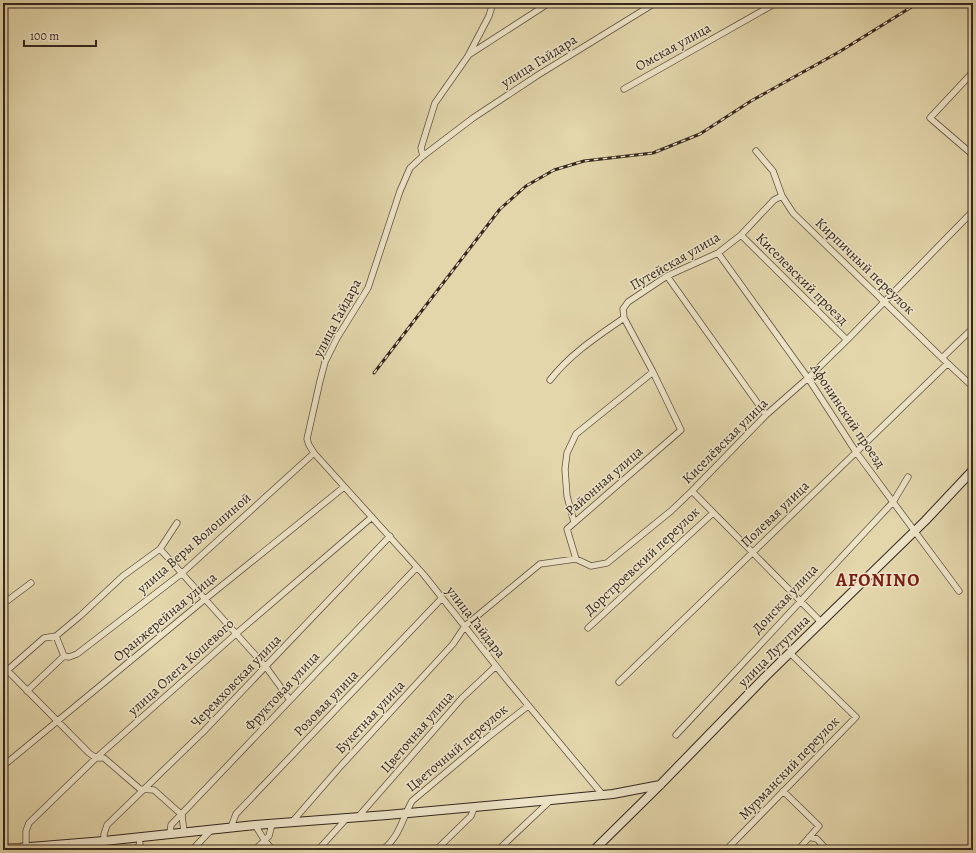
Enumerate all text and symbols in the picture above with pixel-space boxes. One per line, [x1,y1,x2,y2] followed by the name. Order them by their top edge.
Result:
[632,18,715,76] street label: Омская улица
[24,22,96,48] scale bar
[30,28,59,44] text: 100 m
[496,30,581,92] street label: улица Гайдара
[811,213,919,319] street label: Кирпичный переулок
[626,227,724,295] street label: Путейская улица
[752,229,852,329] street label: Киселевский проезд
[308,275,366,361] street label: улица Гайдара
[805,359,890,472] street label: Афонинский проезд
[678,394,772,488] street label: Киселёвская улица
[561,442,647,520] street label: Районная улица
[737,476,814,552] street label: Полевая улица
[132,488,255,598] street label: улица Веры Волошиной
[580,502,704,620] street label: Дорстроевский переулок
[748,560,823,638] street label: Донская улица
[109,568,221,666] street label: Оранжерейная улица
[835,568,920,592] district label: AFONINO
[441,581,510,662] street label: улица Гайдара
[733,610,815,692] street label: улица Лутугина
[123,614,238,720] street label: улица Олега Кошевого
[187,630,286,732] street label: Черемховская улица
[240,647,324,735] street label: Фруктовая улица
[289,665,363,740] street label: Розовая улица
[331,676,409,758] street label: Букетная улица
[376,687,458,777] street label: Цветочная улица
[402,700,512,796] street label: Цветочный переулок
[734,712,844,824] street label: Мурманский переулок

